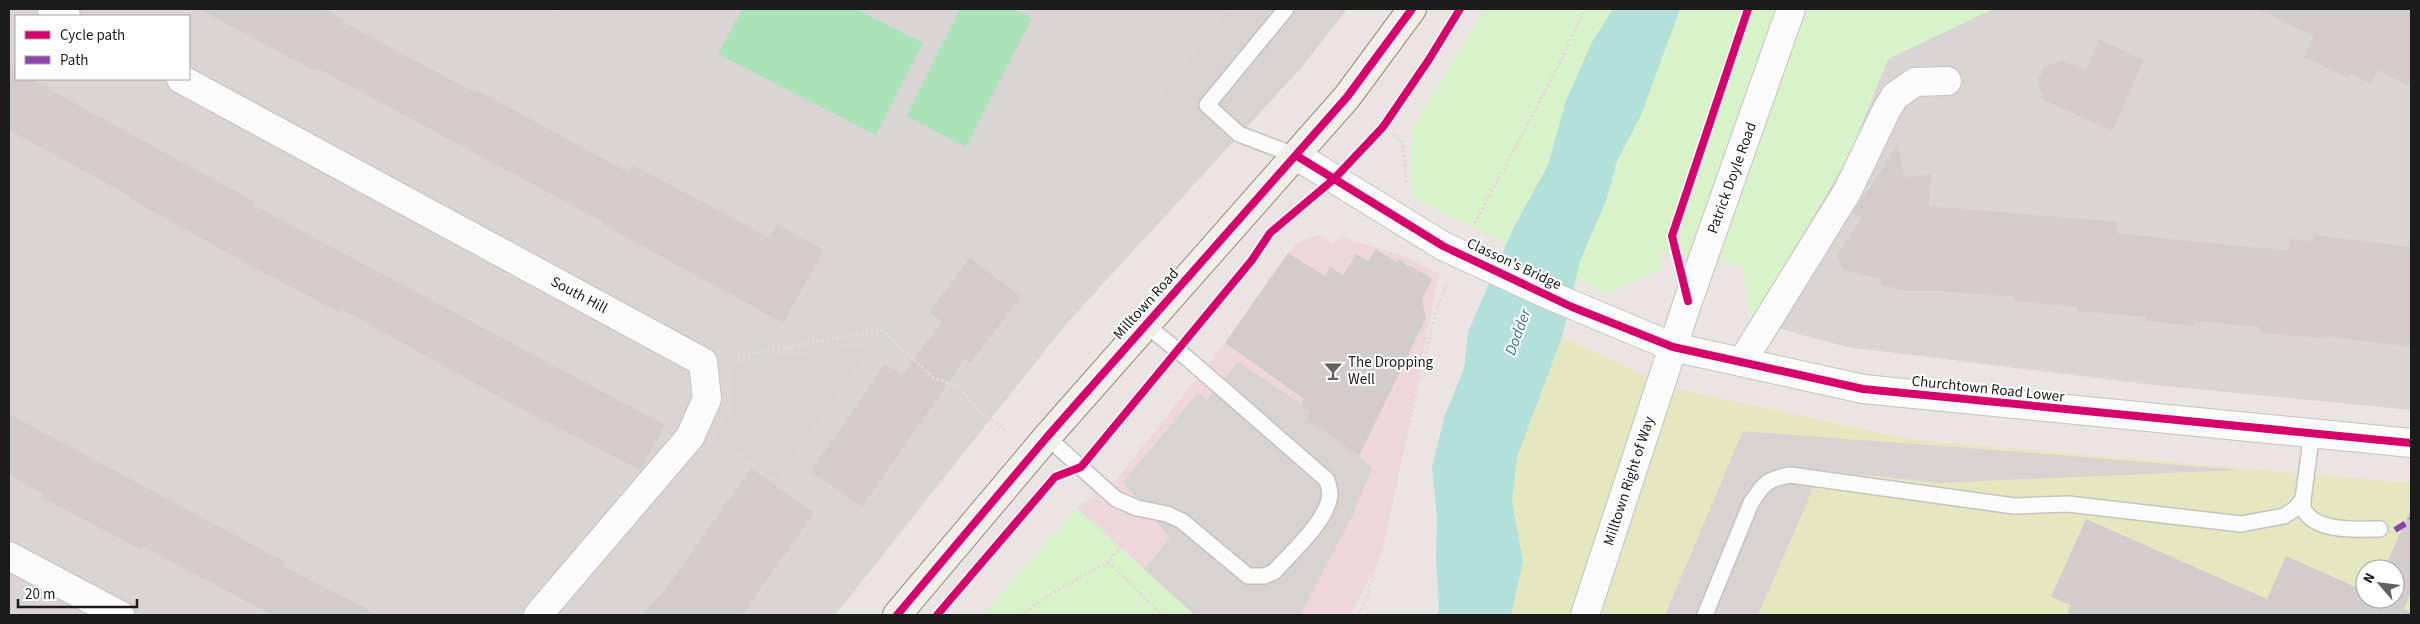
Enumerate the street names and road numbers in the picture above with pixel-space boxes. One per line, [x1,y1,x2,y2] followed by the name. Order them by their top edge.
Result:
[1702,119,1762,237] street label: Patrick Doyle Road
[1463,233,1565,295] street label: Classon's Bridge
[1108,264,1184,344] street label: Milltown Road
[547,271,611,319] street label: South Hill
[1911,371,2066,408] street label: Churchtown Road Lower
[1598,414,1660,548] street label: Milltown Right of Way

